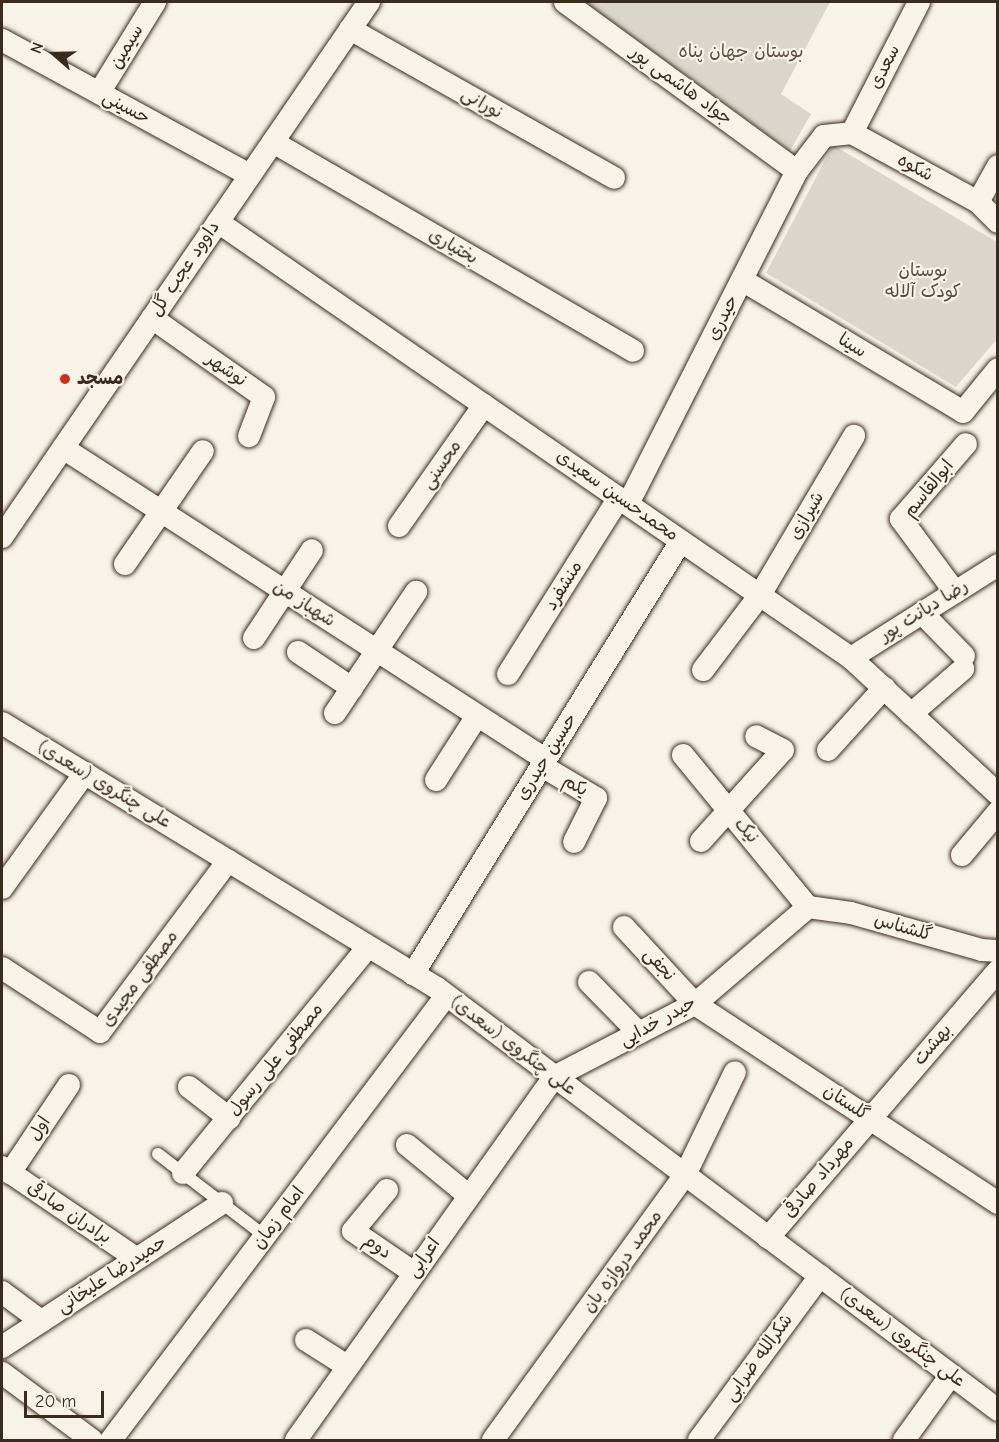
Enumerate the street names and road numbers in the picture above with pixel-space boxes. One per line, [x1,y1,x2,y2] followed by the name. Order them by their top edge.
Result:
[105,21,149,73] street label: سیمین
[865,41,905,93] street label: سعدی
[626,42,736,130] street label: جواد هاشمی پور
[457,84,507,124] street label: نورانی
[99,87,153,129] street label: حسینی
[893,149,937,187] street label: شکوه
[145,217,225,321] street label: داوود عجب گل
[425,224,481,270] street label: بختیاری
[702,292,744,344] street label: حیدری
[834,329,870,363] street label: سینا
[201,348,251,392] street label: نوشهر
[417,436,467,494] street label: محسنی
[552,446,682,546] street label: محمدحسین سعیدی
[899,456,959,522] street label: ابوالقاسم
[785,488,829,544] street label: شیرازی
[540,557,588,615] street label: منشفرد
[876,575,972,647] street label: رضا دیانت پور
[269,576,339,632] street label: شهباز من
[512,709,582,805] street label: حسین حیدری
[33,737,175,833] street label: علی چنگروی (سعدی)
[559,770,591,802] street label: یکم
[729,814,763,848] street label: نیک
[872,909,934,947] street label: گلشناس
[97,927,183,1031] street label: مصطفی مجیدی
[638,944,680,986] street label: نجفی
[446,992,580,1100] street label: علی چنگروی (سعدی)
[616,992,700,1052] street label: حیدر خدایی
[224,999,328,1121] street label: مصطفی علی رسول
[909,1020,957,1070] street label: بهشت
[819,1080,873,1126] street label: گلستان
[24,1113,56,1145] street label: اول
[779,1133,859,1223] street label: مهرداد صادقی
[23,1177,115,1249] street label: برادران صادقی
[248,1182,310,1254] street label: امام زمان
[579,1206,667,1318] street label: محمد دروازه بان
[359,1230,395,1264] street label: دوم
[53,1232,171,1318] street label: حمیدرضا علیخانی
[403,1234,445,1282] street label: اعرابی
[835,1284,969,1392] street label: علی چنگروی (سعدی)
[720,1310,798,1406] street label: شکرالله ضرابی

